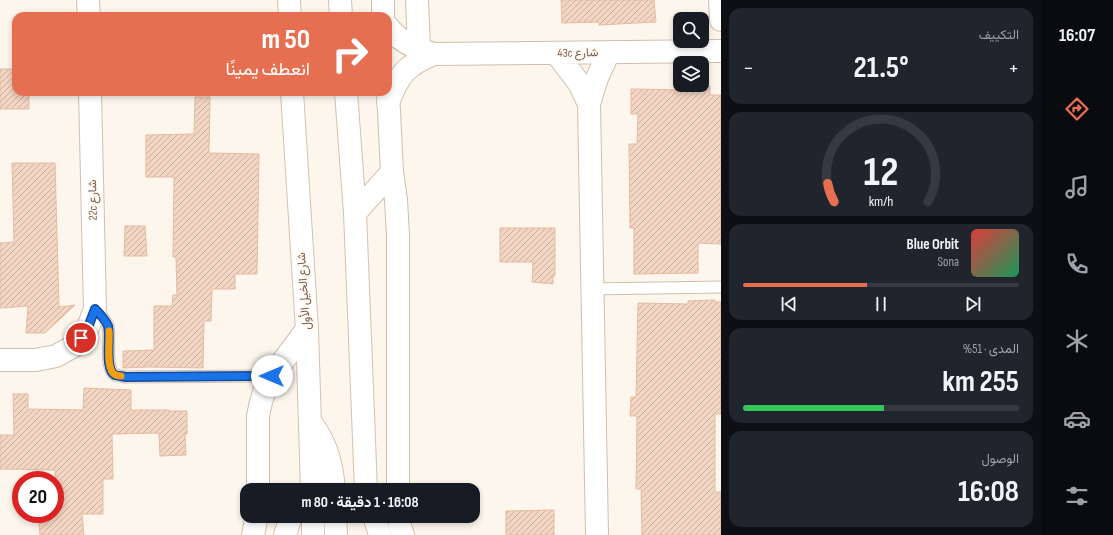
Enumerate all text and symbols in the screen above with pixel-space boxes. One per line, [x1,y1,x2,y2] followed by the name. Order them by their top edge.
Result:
[673,12,709,92] map controls
[673,12,709,48] button: search
[261,23,310,56] text: 50 m
[1059,25,1095,46] text: 16:07
[979,27,1019,43] text: التكييف
[324,28,376,80] icon: right
[557,45,599,62] street label: 43c شارع
[853,50,909,86] text: 21.5°
[743,55,754,82] text: −
[1008,55,1019,82] text: +
[673,56,709,92] button: layers
[225,59,310,80] text: انعطف يمينًا
[1063,95,1091,123] icon: directions
[864,148,899,197] text: 12
[1063,173,1091,201] icon: music
[85,179,102,221] street label: 22c شارع
[869,192,893,209] text: km/h
[907,235,959,254] text: Blue Orbit
[1063,250,1091,278] icon: phone
[294,252,315,330] street label: شارع الخيل الأول
[937,254,959,270] text: Sona
[778,293,800,315] icon: previous
[870,293,892,315] icon: pause
[962,293,984,315] icon: next
[64,321,98,355] pin
[70,327,92,349] icon: arrive
[1063,327,1091,355] icon: climate
[963,341,1019,357] text: المدى · 51%
[251,355,293,397] position arrow
[942,364,1019,400] text: 255 km
[1063,405,1091,433] icon: car
[981,451,1019,467] text: الوصول
[12,471,64,523] speed limit sign: 20
[958,474,1019,510] text: 16:08
[1063,482,1091,510] icon: filters
[301,493,419,512] text: 16:08 · 1 دقيقة · 80 m

